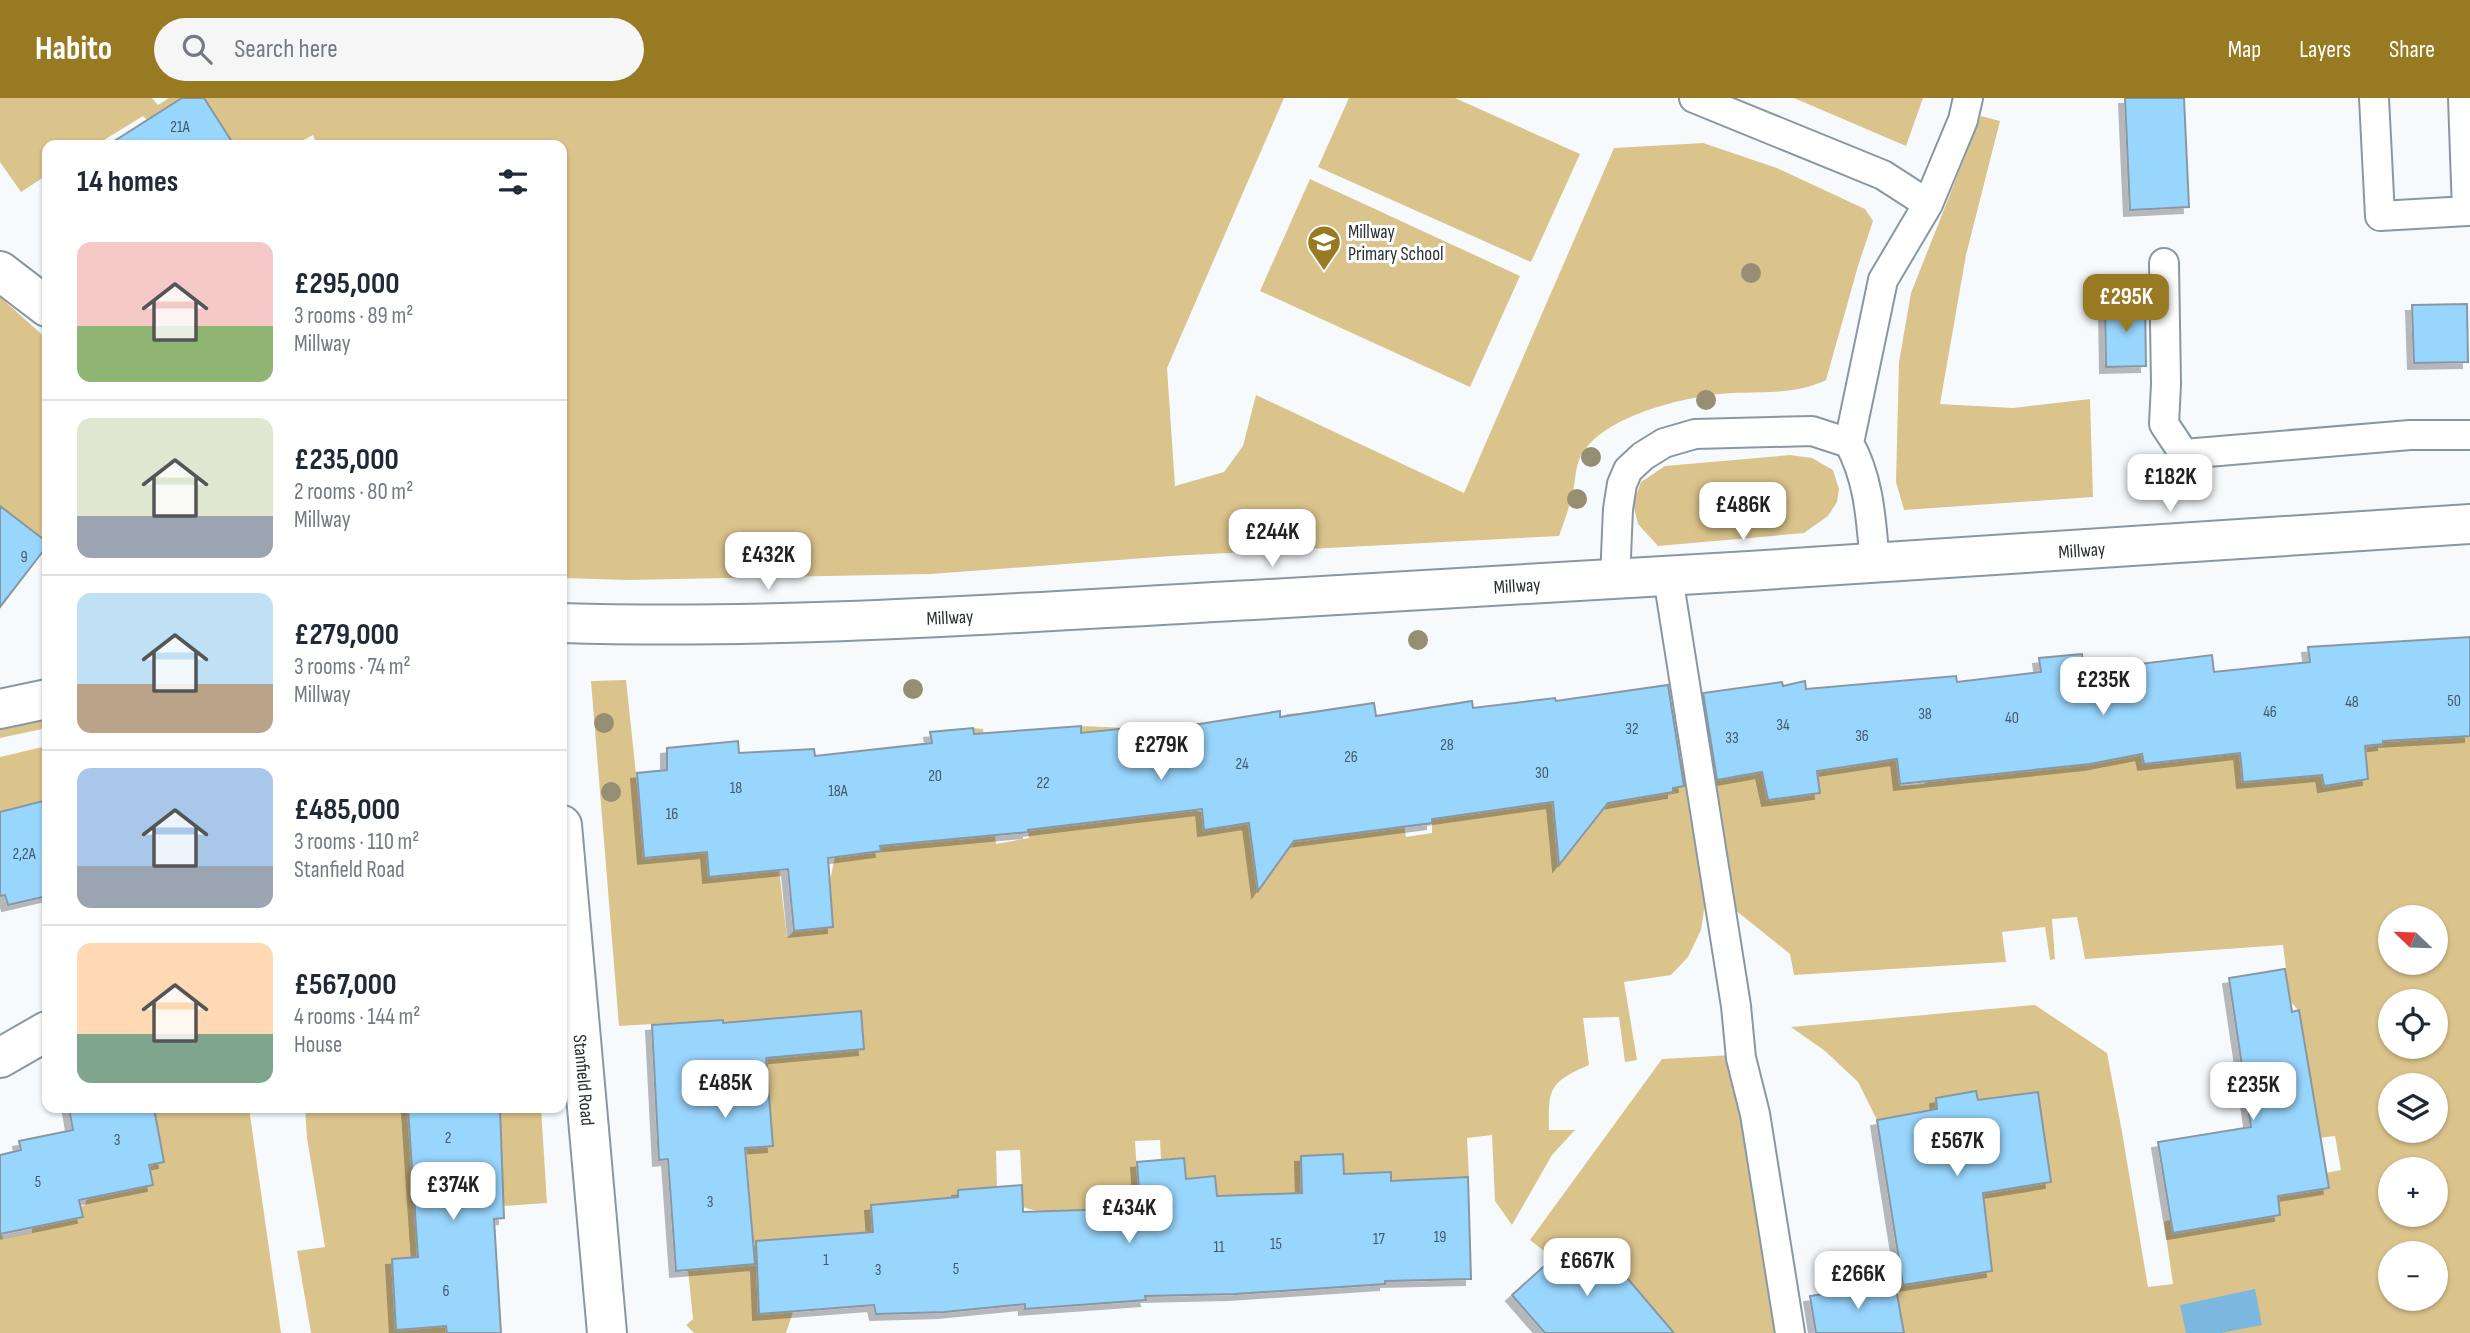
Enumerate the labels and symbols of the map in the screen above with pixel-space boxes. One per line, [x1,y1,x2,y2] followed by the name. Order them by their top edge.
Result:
[170,118,190,137] house number: 21A
[1348,221,1444,266] place label: Millway Primary School
[1305,223,1343,272] school or university icon: Millway Primary School
[2077,274,2175,334] pin: £295K
[2121,454,2219,514] pin: £182K
[1694,482,1792,542] pin: £486K
[1223,510,1321,569] pin: £244K
[719,532,817,592] pin: £432K
[2058,538,2107,564] street label: Millway
[20,548,28,567] house number: 9
[1493,574,1542,599] street label: Millway
[926,605,975,631] street label: Millway
[2054,658,2152,717] pin: £235K
[2447,692,2461,711] house number: 50
[2345,693,2359,712] house number: 48
[2263,703,2277,722] house number: 46
[1918,705,1932,724] house number: 38
[2005,709,2019,728] house number: 40
[1776,716,1790,735] house number: 34
[1625,720,1639,739] house number: 32
[1112,722,1210,782] pin: £279K
[1855,727,1869,746] house number: 36
[1725,729,1739,748] house number: 33
[1440,736,1454,755] house number: 28
[1344,748,1358,767] house number: 26
[1235,755,1249,774] house number: 24
[1535,764,1549,783] house number: 30
[928,767,942,786] house number: 20
[1036,774,1050,793] house number: 22
[730,779,742,798] house number: 18
[828,782,848,801] house number: 18A
[666,805,678,824] house number: 16
[13,845,36,864] house number: 2,2A
[2378,905,2448,975] north arrow
[568,1034,599,1127] street label: Stanfield Road
[676,1060,774,1120] pin: £485K
[2204,1062,2302,1122] pin: £235K
[1908,1118,2006,1178] pin: £567K
[445,1129,451,1148] house number: 2
[114,1131,120,1150] house number: 3
[404,1162,502,1222] pin: £374K
[35,1173,41,1192] house number: 5
[1080,1186,1178,1245] pin: £434K
[707,1193,713,1212] house number: 3
[1434,1228,1446,1247] house number: 19
[1373,1230,1386,1249] house number: 17
[1270,1235,1282,1254] house number: 15
[1213,1238,1225,1257] house number: 11
[1538,1238,1636,1298] pin: £667K
[823,1251,829,1270] house number: 1
[1809,1252,1907,1311] pin: £266K
[953,1260,959,1279] house number: 5
[875,1261,881,1280] house number: 3
[442,1282,450,1301] house number: 6

